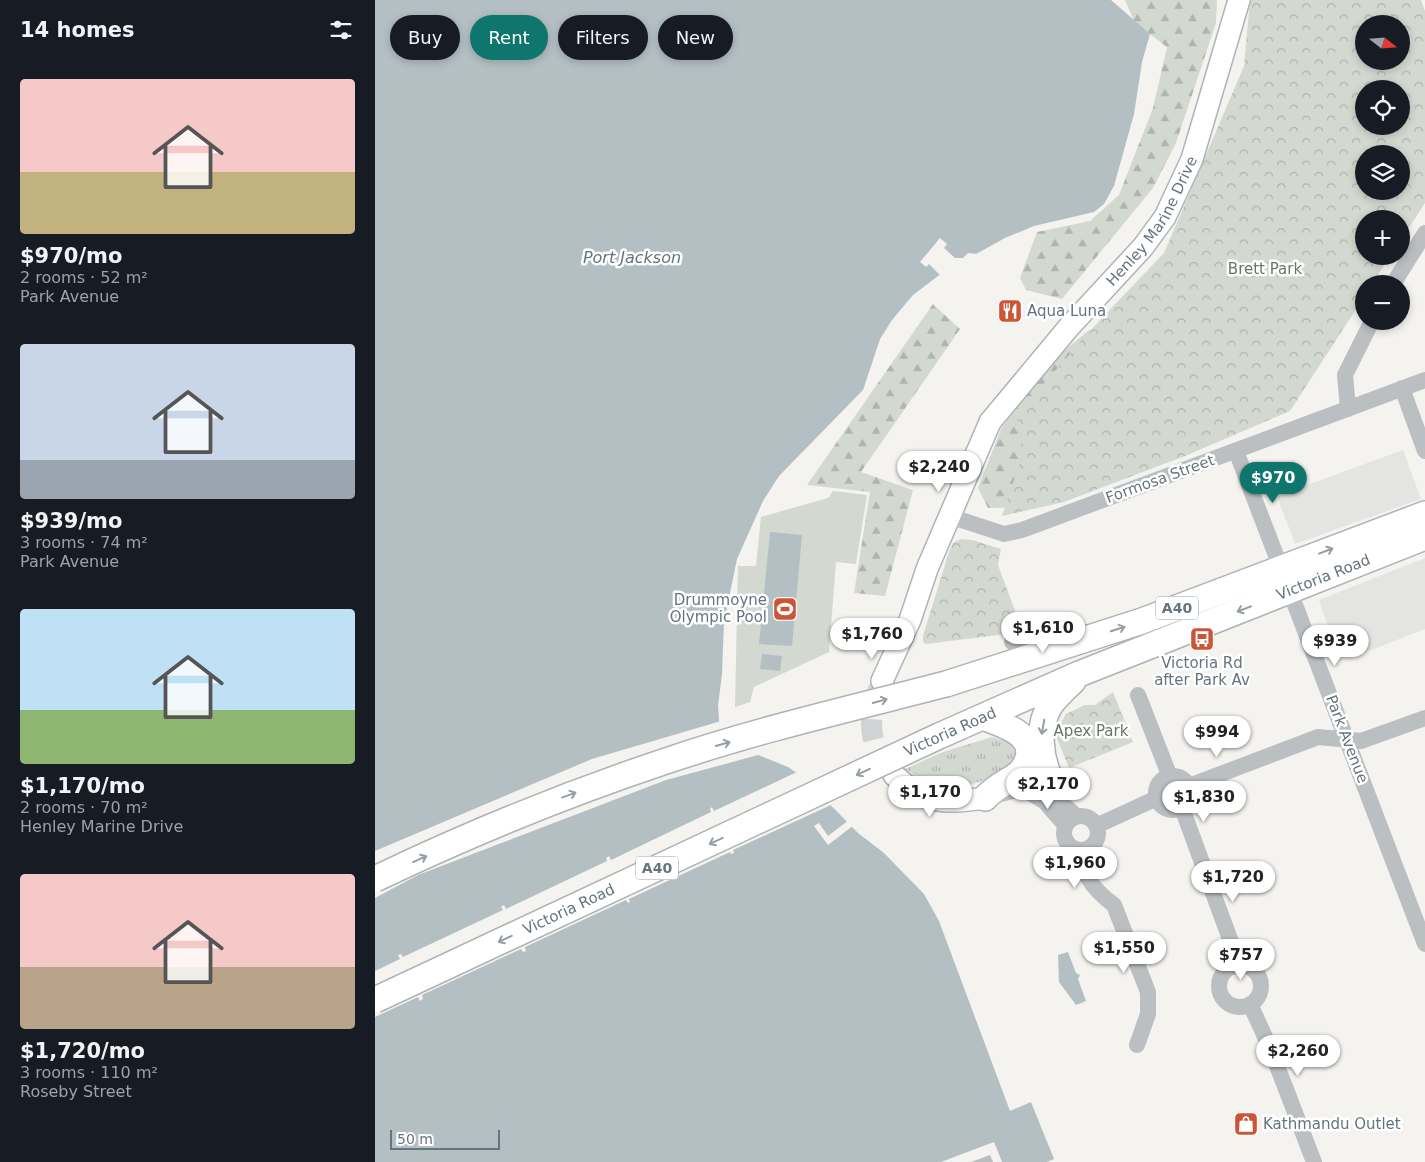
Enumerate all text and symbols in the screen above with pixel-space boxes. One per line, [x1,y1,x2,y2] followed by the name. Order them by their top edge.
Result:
[390,15,460,60] chip: Buy
[470,15,548,60] chip: Rent
[558,15,648,60] chip: Filters
[658,15,733,60] chip: New
[1355,15,1410,70] north arrow
[1355,15,1410,330] map controls
[327,16,355,44] icon: filters
[20,18,135,42] text: 14 homes
[1355,80,1410,135] button: locate
[143,112,233,202] icon: home
[1355,145,1410,200] button: layers
[1102,153,1201,290] street label: Henley Marine Drive
[1355,210,1410,265] button: +
[20,244,122,268] text: $970/mo
[583,248,681,267] water label: Port Jackson
[1228,260,1302,278] park label: Brett Park
[20,268,148,287] text: 2 rooms · 52 m²
[1355,275,1410,330] button: −
[20,287,119,306] text: Park Avenue
[997,298,1023,324] restaurant icon: Aqua Luna
[1027,302,1106,320] place label: Aqua Luna
[143,377,233,467] icon: home
[898,450,980,493] pin: $2,240
[1103,451,1217,507] street label: Formosa Street
[908,457,970,476] text: $2,240
[1243,462,1303,504] pin: $970
[1251,468,1295,487] text: $970
[20,509,122,533] text: $939/mo
[20,533,148,552] text: 3 rooms · 74 m²
[1318,546,1333,556] one-way arrow
[1274,551,1373,604] street label: Victoria Road
[20,552,119,571] text: Park Avenue
[670,591,767,626] place label: Drummoyne Olympic Pool
[772,596,798,622] sports icon: Drummoyne Olympic Pool
[1156,596,1198,620] road number: A40
[1237,605,1253,614] one-way arrow
[1002,612,1084,654] pin: $1,610
[831,618,913,660] pin: $1,760
[1012,618,1074,637] text: $1,610
[841,624,903,643] text: $1,760
[1109,624,1125,633] one-way arrow
[1305,624,1365,667] pin: $939
[1189,626,1215,652] bus stop icon: Victoria Rd after Park Av
[1313,631,1357,650] text: $939
[143,642,233,732] icon: home
[1154,654,1250,689] place label: Victoria Rd after Park Av
[1322,692,1372,786] street label: Park Avenue
[872,696,888,706] one-way arrow
[901,704,999,760] street label: Victoria Road
[1187,716,1247,758] pin: $994
[1037,719,1047,735] one-way arrow
[1054,722,1129,740] park label: Apex Park
[1195,722,1239,741] text: $994
[715,739,731,749] one-way arrow
[856,767,871,777] one-way arrow
[1007,768,1089,810] pin: $2,170
[20,774,145,798] text: $1,170/mo
[1017,774,1079,793] text: $2,170
[889,776,971,818] pin: $1,170
[1163,780,1245,823] pin: $1,830
[899,782,961,801] text: $1,170
[1173,787,1235,806] text: $1,830
[561,790,577,800] one-way arrow
[20,798,148,817] text: 2 rooms · 70 m²
[20,817,183,836] text: Henley Marine Drive
[709,836,724,846] one-way arrow
[1034,846,1116,889] pin: $1,960
[1044,853,1106,872] text: $1,960
[412,854,427,864] one-way arrow
[636,856,678,880] road number: A40
[1192,860,1274,903] pin: $1,720
[1202,867,1264,886] text: $1,720
[520,880,618,939] street label: Victoria Road
[143,907,233,997] icon: home
[1083,932,1165,974] pin: $1,550
[498,935,513,945] one-way arrow
[1093,938,1155,957] text: $1,550
[1211,938,1271,981] pin: $757
[1219,945,1263,964] text: $757
[1257,1034,1339,1077] pin: $2,260
[20,1039,145,1063] text: $1,720/mo
[1267,1041,1329,1060] text: $2,260
[20,1063,158,1082] text: 3 rooms · 110 m²
[20,1082,132,1101] text: Roseby Street
[1233,1111,1259,1137] shop icon: Kathmandu Outlet
[1263,1115,1401,1133] place label: Kathmandu Outlet
[390,1127,500,1150] scale bar
[397,1131,433,1147] text: 50 m

